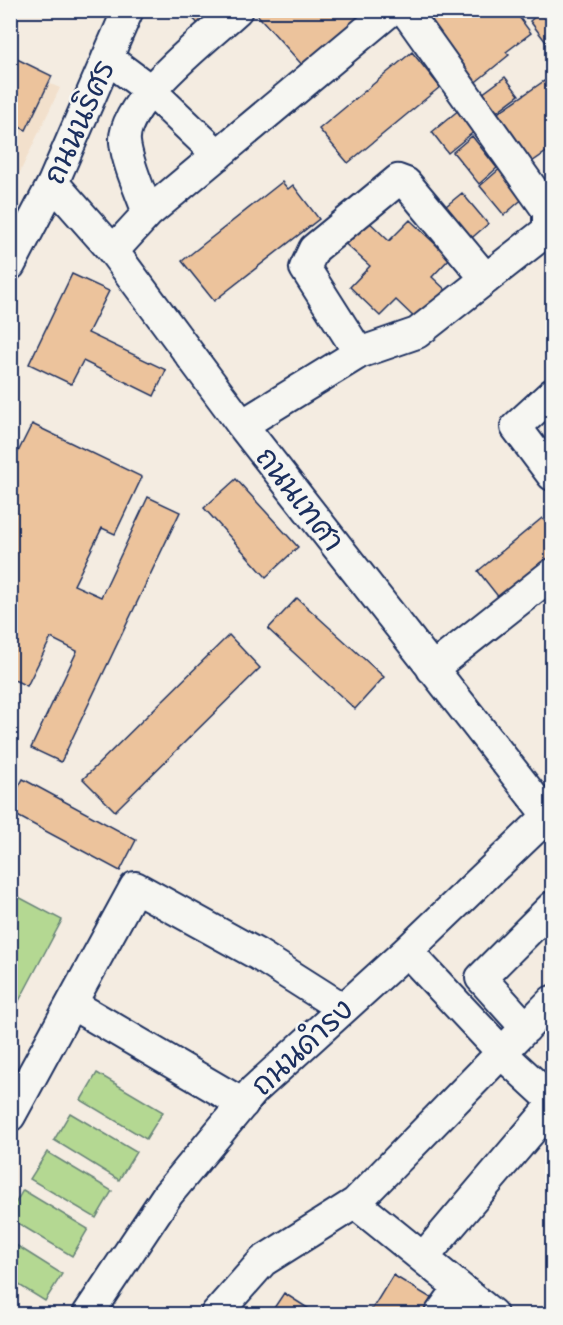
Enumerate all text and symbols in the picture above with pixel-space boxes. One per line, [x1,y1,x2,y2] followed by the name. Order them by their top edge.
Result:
[35,54,123,190] street label: ถนนนริศร
[247,439,353,559] street label: ถนนเทศา
[243,990,361,1104] street label: ถนนดำรง

